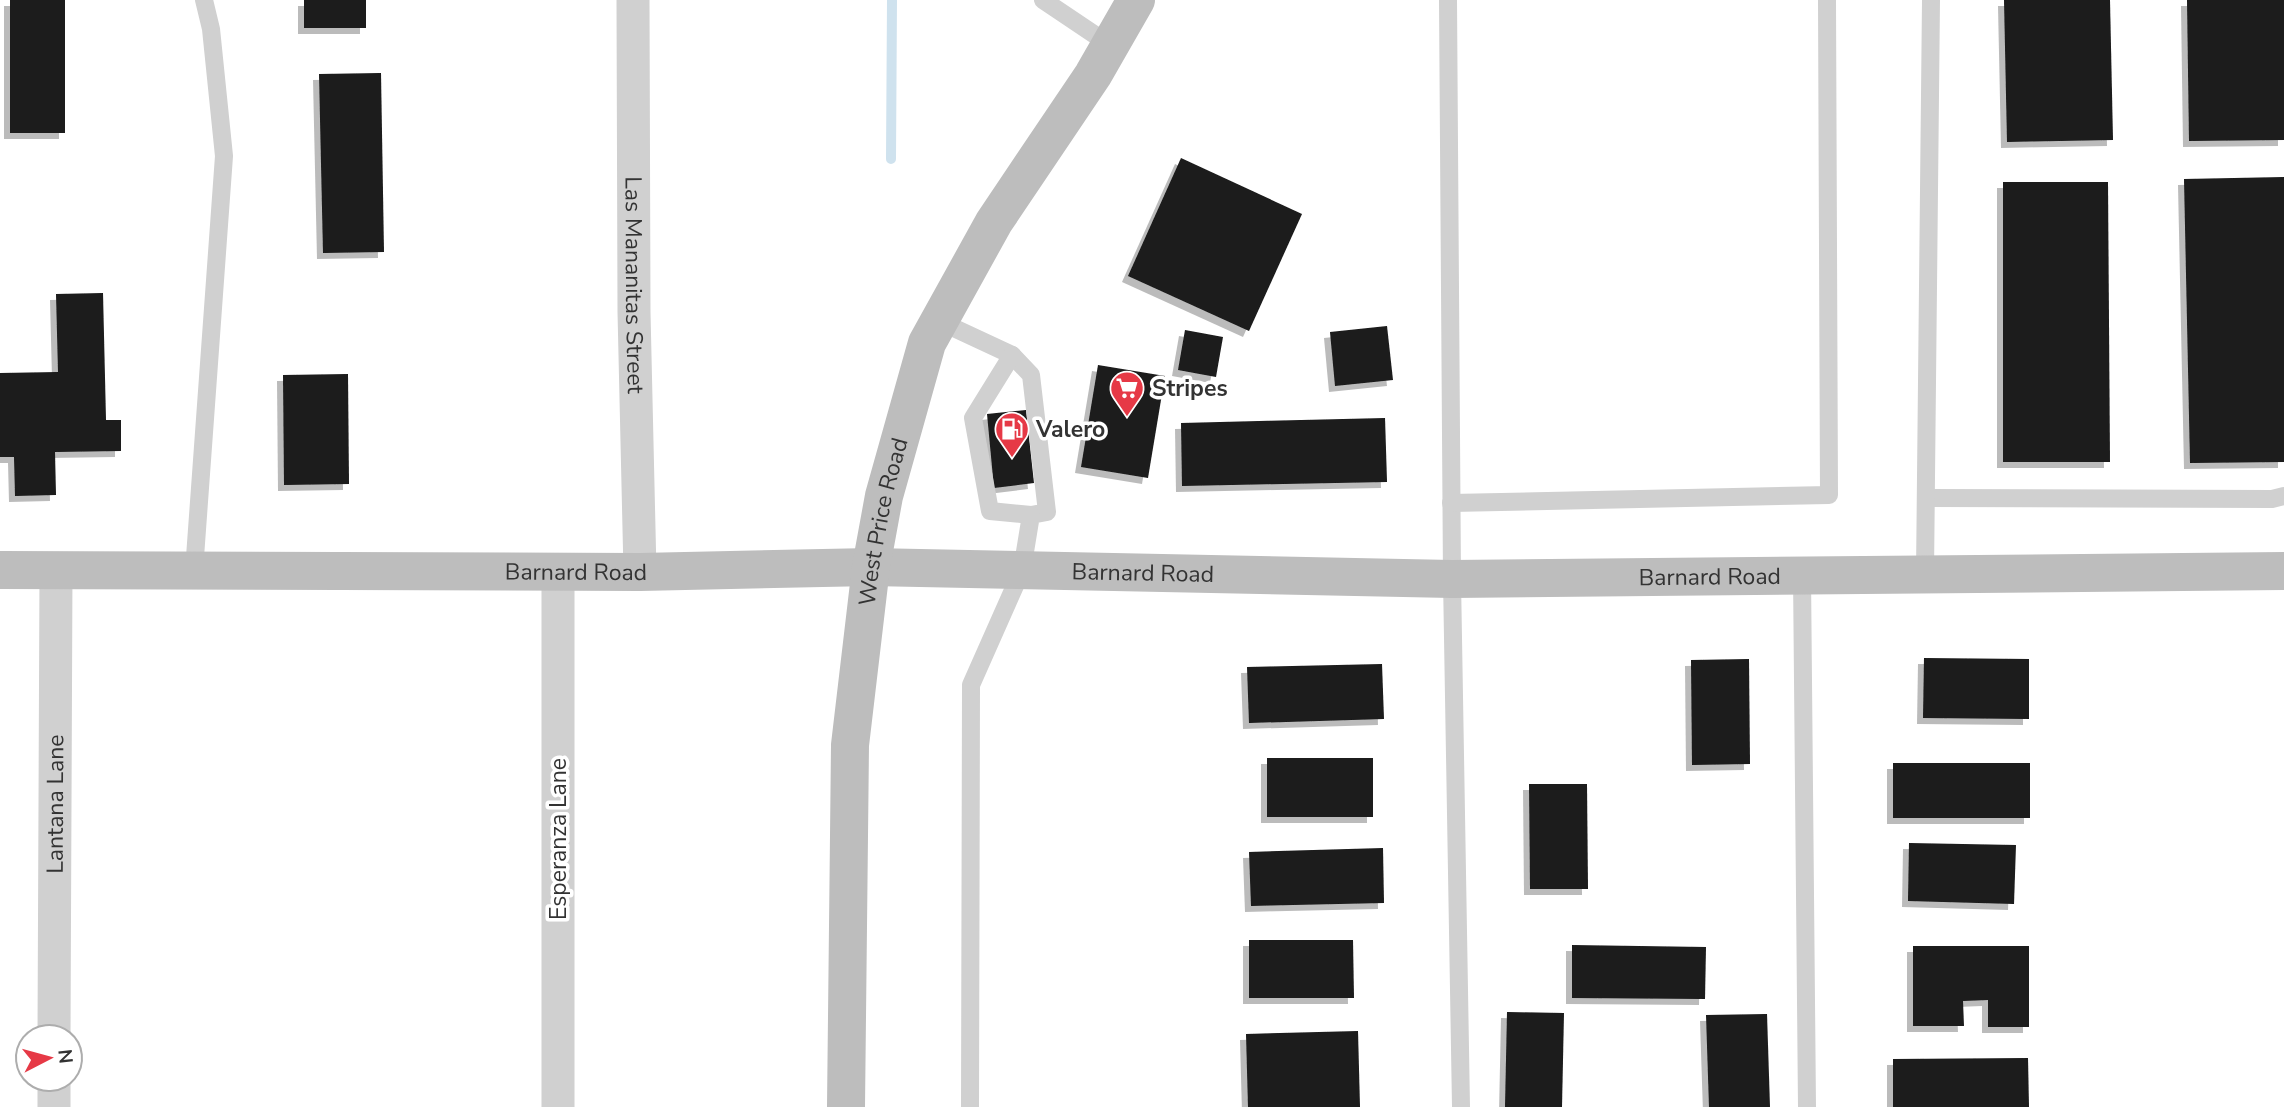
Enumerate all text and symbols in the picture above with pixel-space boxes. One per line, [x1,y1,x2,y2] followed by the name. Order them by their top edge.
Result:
[618,176,651,395] street label: Las Mananitas Street
[1108,369,1146,418] supermarket icon: Stripes
[1152,373,1228,404] place label: Stripes
[993,410,1031,459] fuel station icon: Valero
[1035,414,1105,445] place label: Valero
[852,434,916,607] street label: West Price Road
[1071,556,1214,590] street label: Barnard Road
[505,557,647,588] street label: Barnard Road
[1639,561,1781,593] street label: Barnard Road
[40,734,71,874] street label: Lantana Lane
[543,758,574,920] street label: Esperanza Lane
[14,1023,84,1093] north arrow
[51,1048,79,1065] text: N

